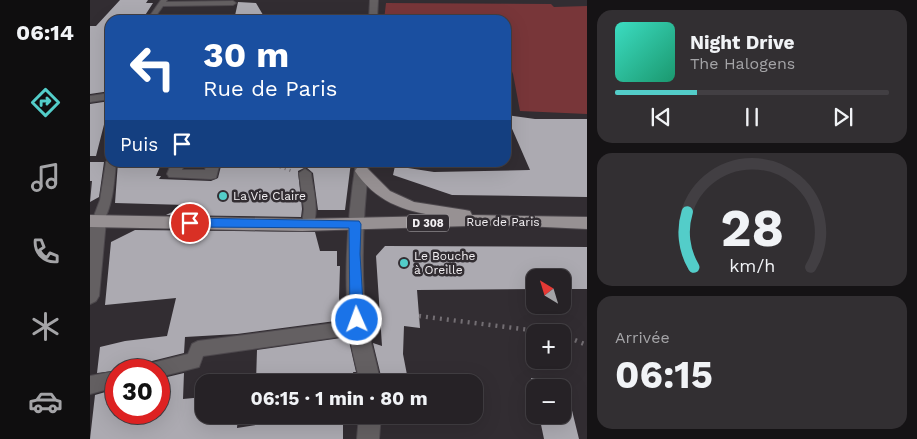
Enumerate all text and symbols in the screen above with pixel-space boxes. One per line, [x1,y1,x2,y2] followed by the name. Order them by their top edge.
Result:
[16,20,74,45] text: 06:14
[690,31,795,54] text: Night Drive
[203,34,289,76] text: 30 m
[120,35,185,100] icon: left
[690,54,795,73] text: The Halogens
[203,76,337,101] text: Rue de Paris
[28,85,63,120] icon: directions
[647,103,675,131] icon: previous
[738,103,766,131] icon: pause
[829,103,857,131] icon: next
[168,130,196,158] icon: arrive
[120,133,158,156] text: Puis
[28,160,63,195] icon: music
[233,189,306,203] place label: La Vie Claire
[217,190,229,202] marker: La Vie Claire
[720,198,784,259] text: 28
[169,202,211,244] pin
[176,209,204,237] icon: arrive
[407,214,449,232] road number: D 308
[466,215,540,229] street label: Rue de Paris
[28,234,63,269] icon: phone
[414,249,476,277] place label: Le Bouche à Oreille
[729,255,775,276] text: km/h
[398,257,410,269] marker: Le Bouche à Oreille
[526,269,571,314] north arrow
[526,269,571,424] map controls
[330,293,382,345] position arrow
[28,309,63,344] icon: climate
[526,324,571,369] button: +
[615,328,670,347] text: Arrivée
[615,353,713,397] text: 06:15
[105,359,170,424] speed limit sign: 30
[526,379,571,424] button: −
[28,384,63,419] icon: car
[250,387,428,410] text: 06:15 · 1 min · 80 m

